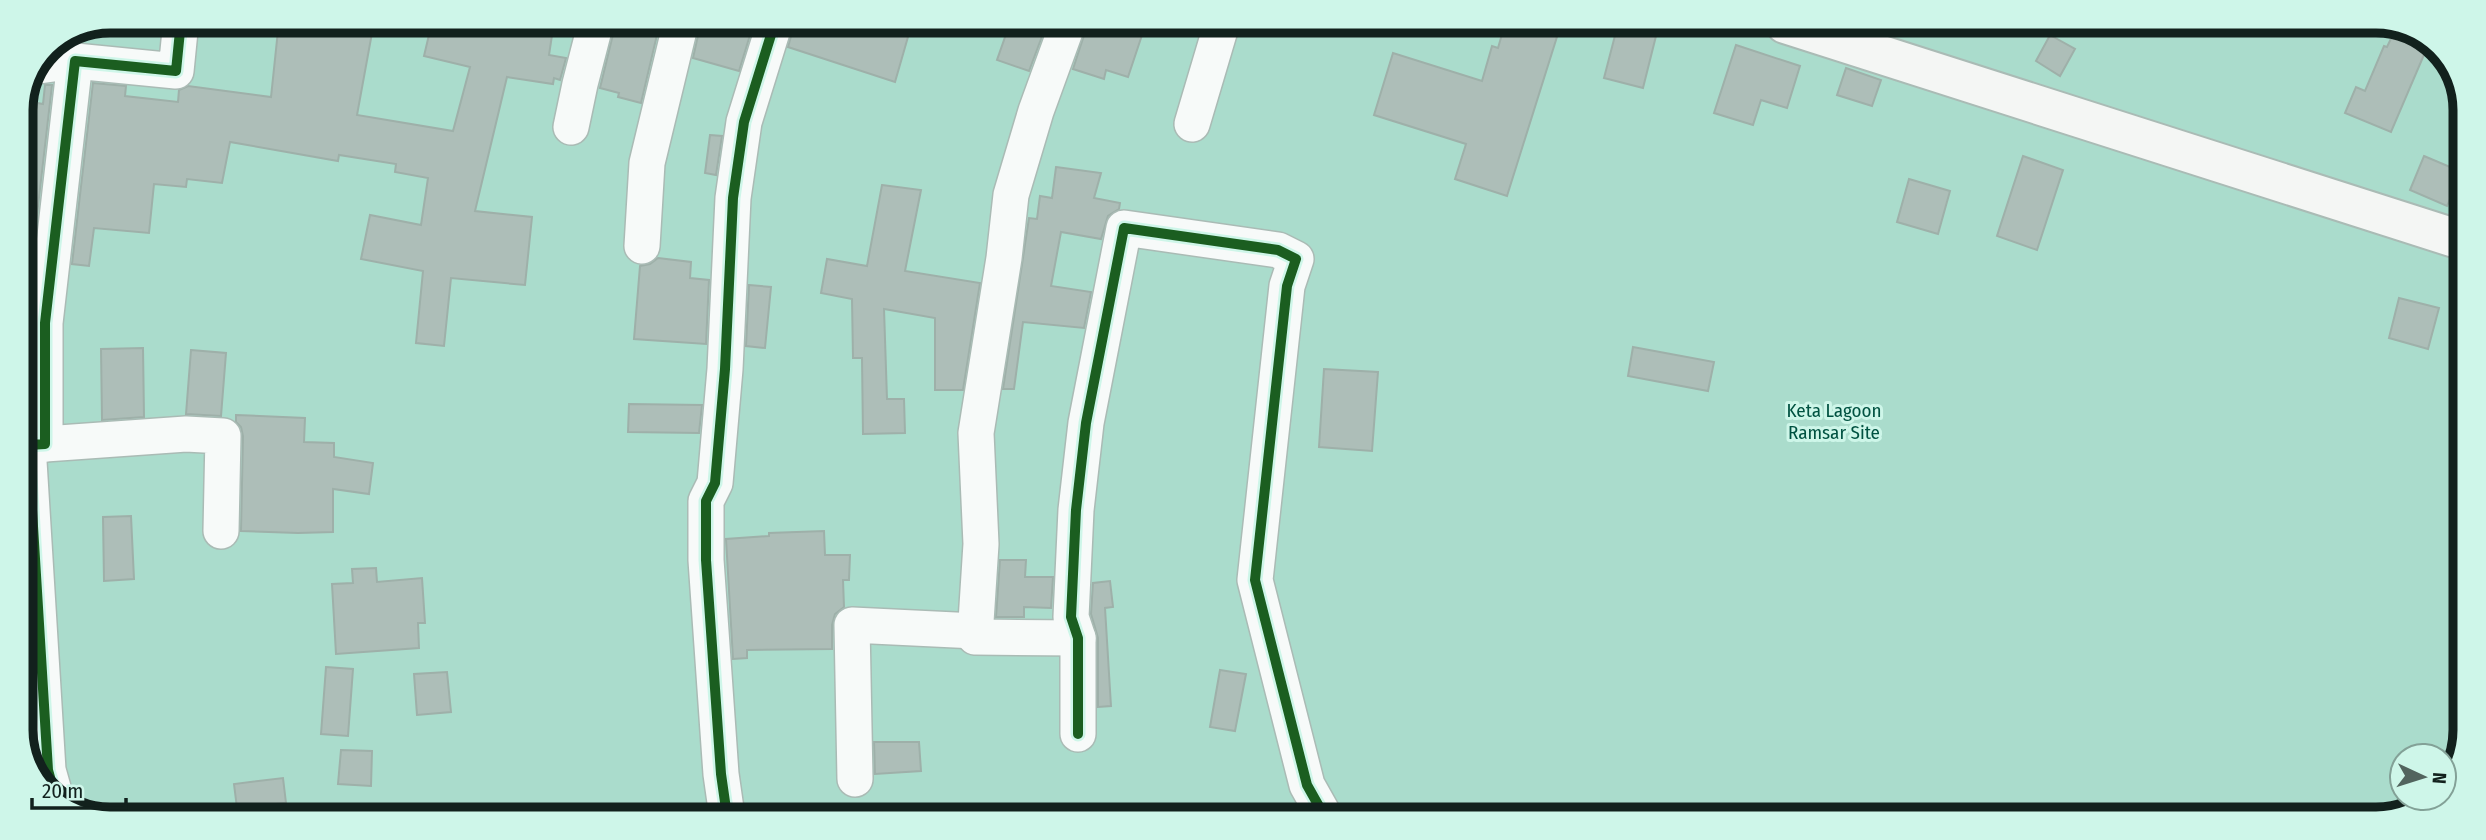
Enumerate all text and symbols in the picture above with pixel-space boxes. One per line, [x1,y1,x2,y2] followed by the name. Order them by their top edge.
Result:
[1786,399,1882,444] park label: Keta Lagoon Ramsar Site
[2388,742,2458,812] north arrow
[32,766,126,810] scale bar
[2428,772,2451,785] text: N
[42,778,83,804] text: 20 m

